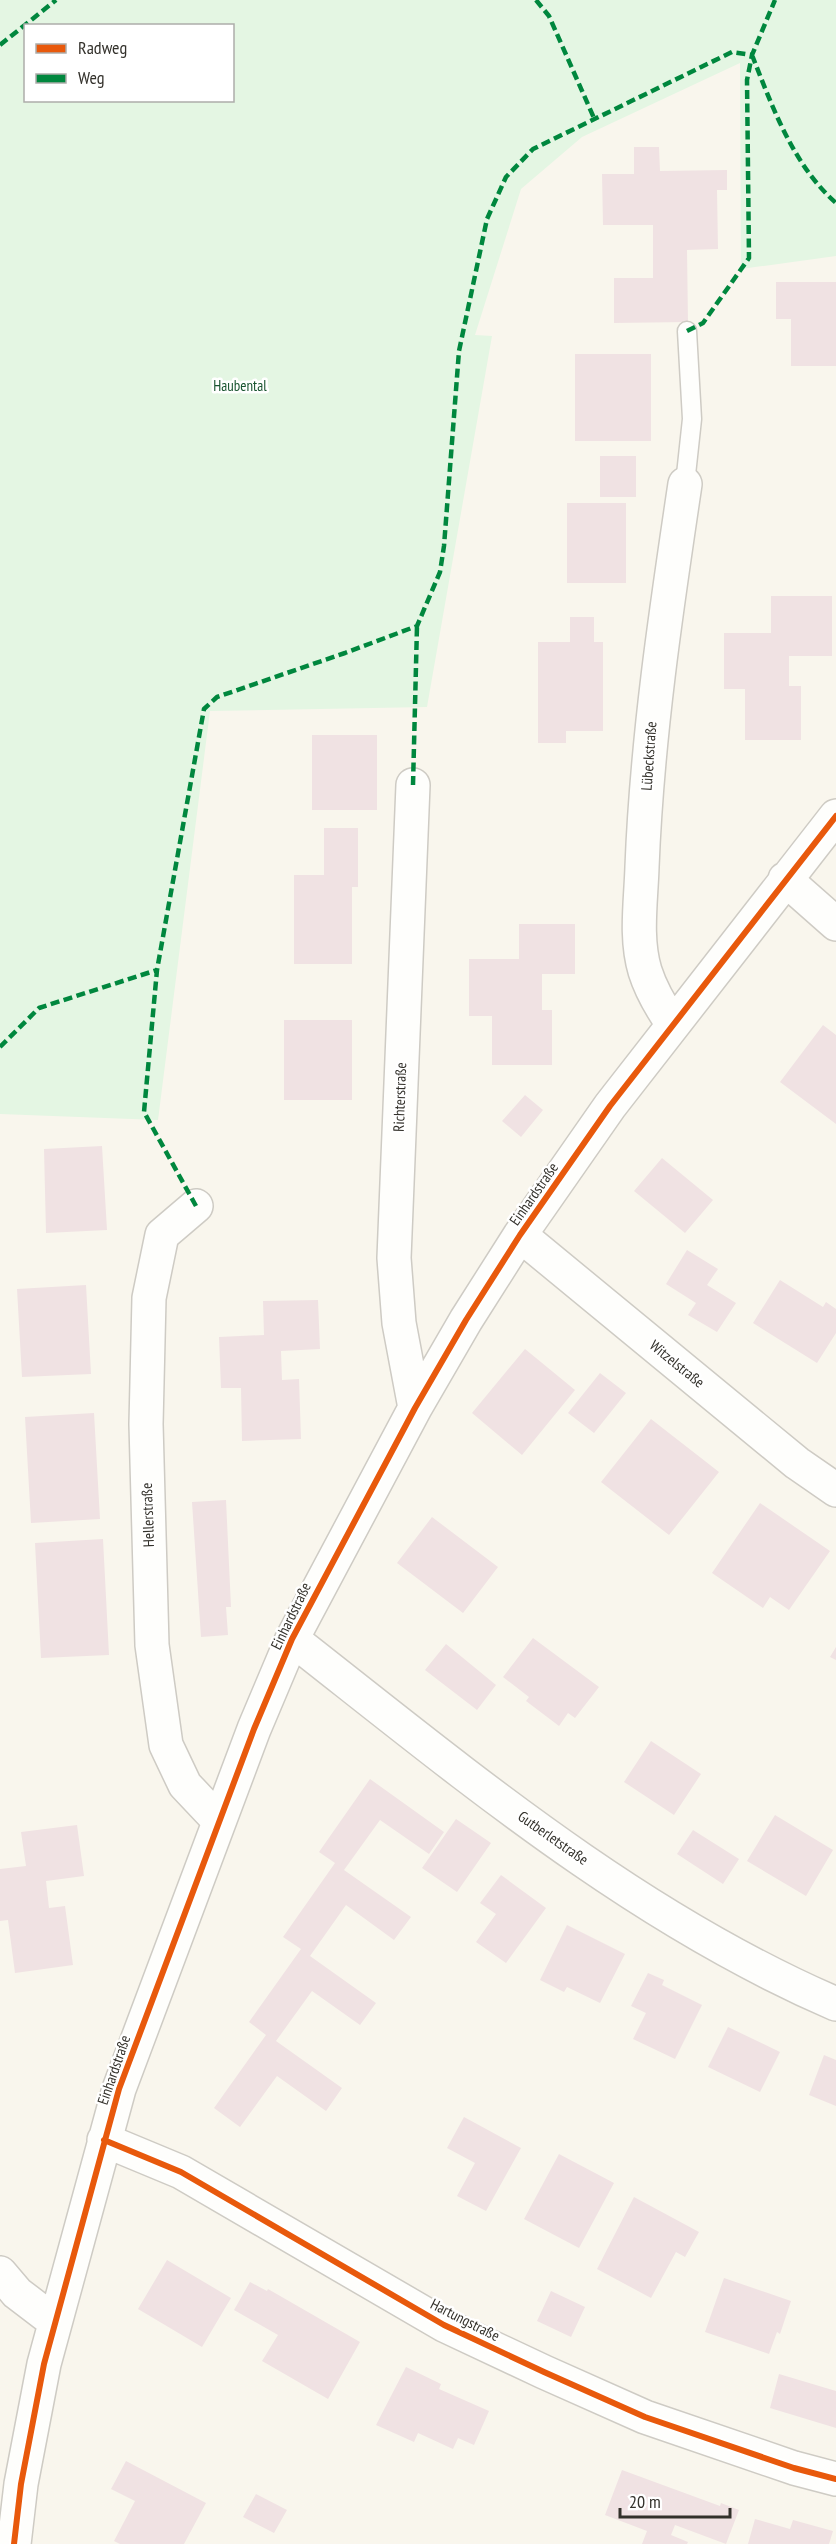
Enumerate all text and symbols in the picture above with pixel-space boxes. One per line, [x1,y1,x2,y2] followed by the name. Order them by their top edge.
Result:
[24,24,234,102] legend
[78,36,127,59] text: Radweg
[78,66,105,89] text: Weg
[213,376,267,395] park label: Haubental
[637,721,660,791] street label: Lübeckstraße
[389,1062,410,1132] street label: Richterstraße
[505,1159,562,1229] street label: Einhardstraße
[646,1336,709,1392] street label: Witzelstraße
[137,1483,158,1548] street label: Hellerstraße
[266,1579,315,1652] street label: Einhardstraße
[514,1806,592,1869] street label: Gutberletstraße
[93,2033,134,2107] street label: Einhardstraße
[427,2294,503,2345] street label: Hartungstraße
[620,2481,730,2519] scale bar
[629,2490,661,2513] text: 20 m

